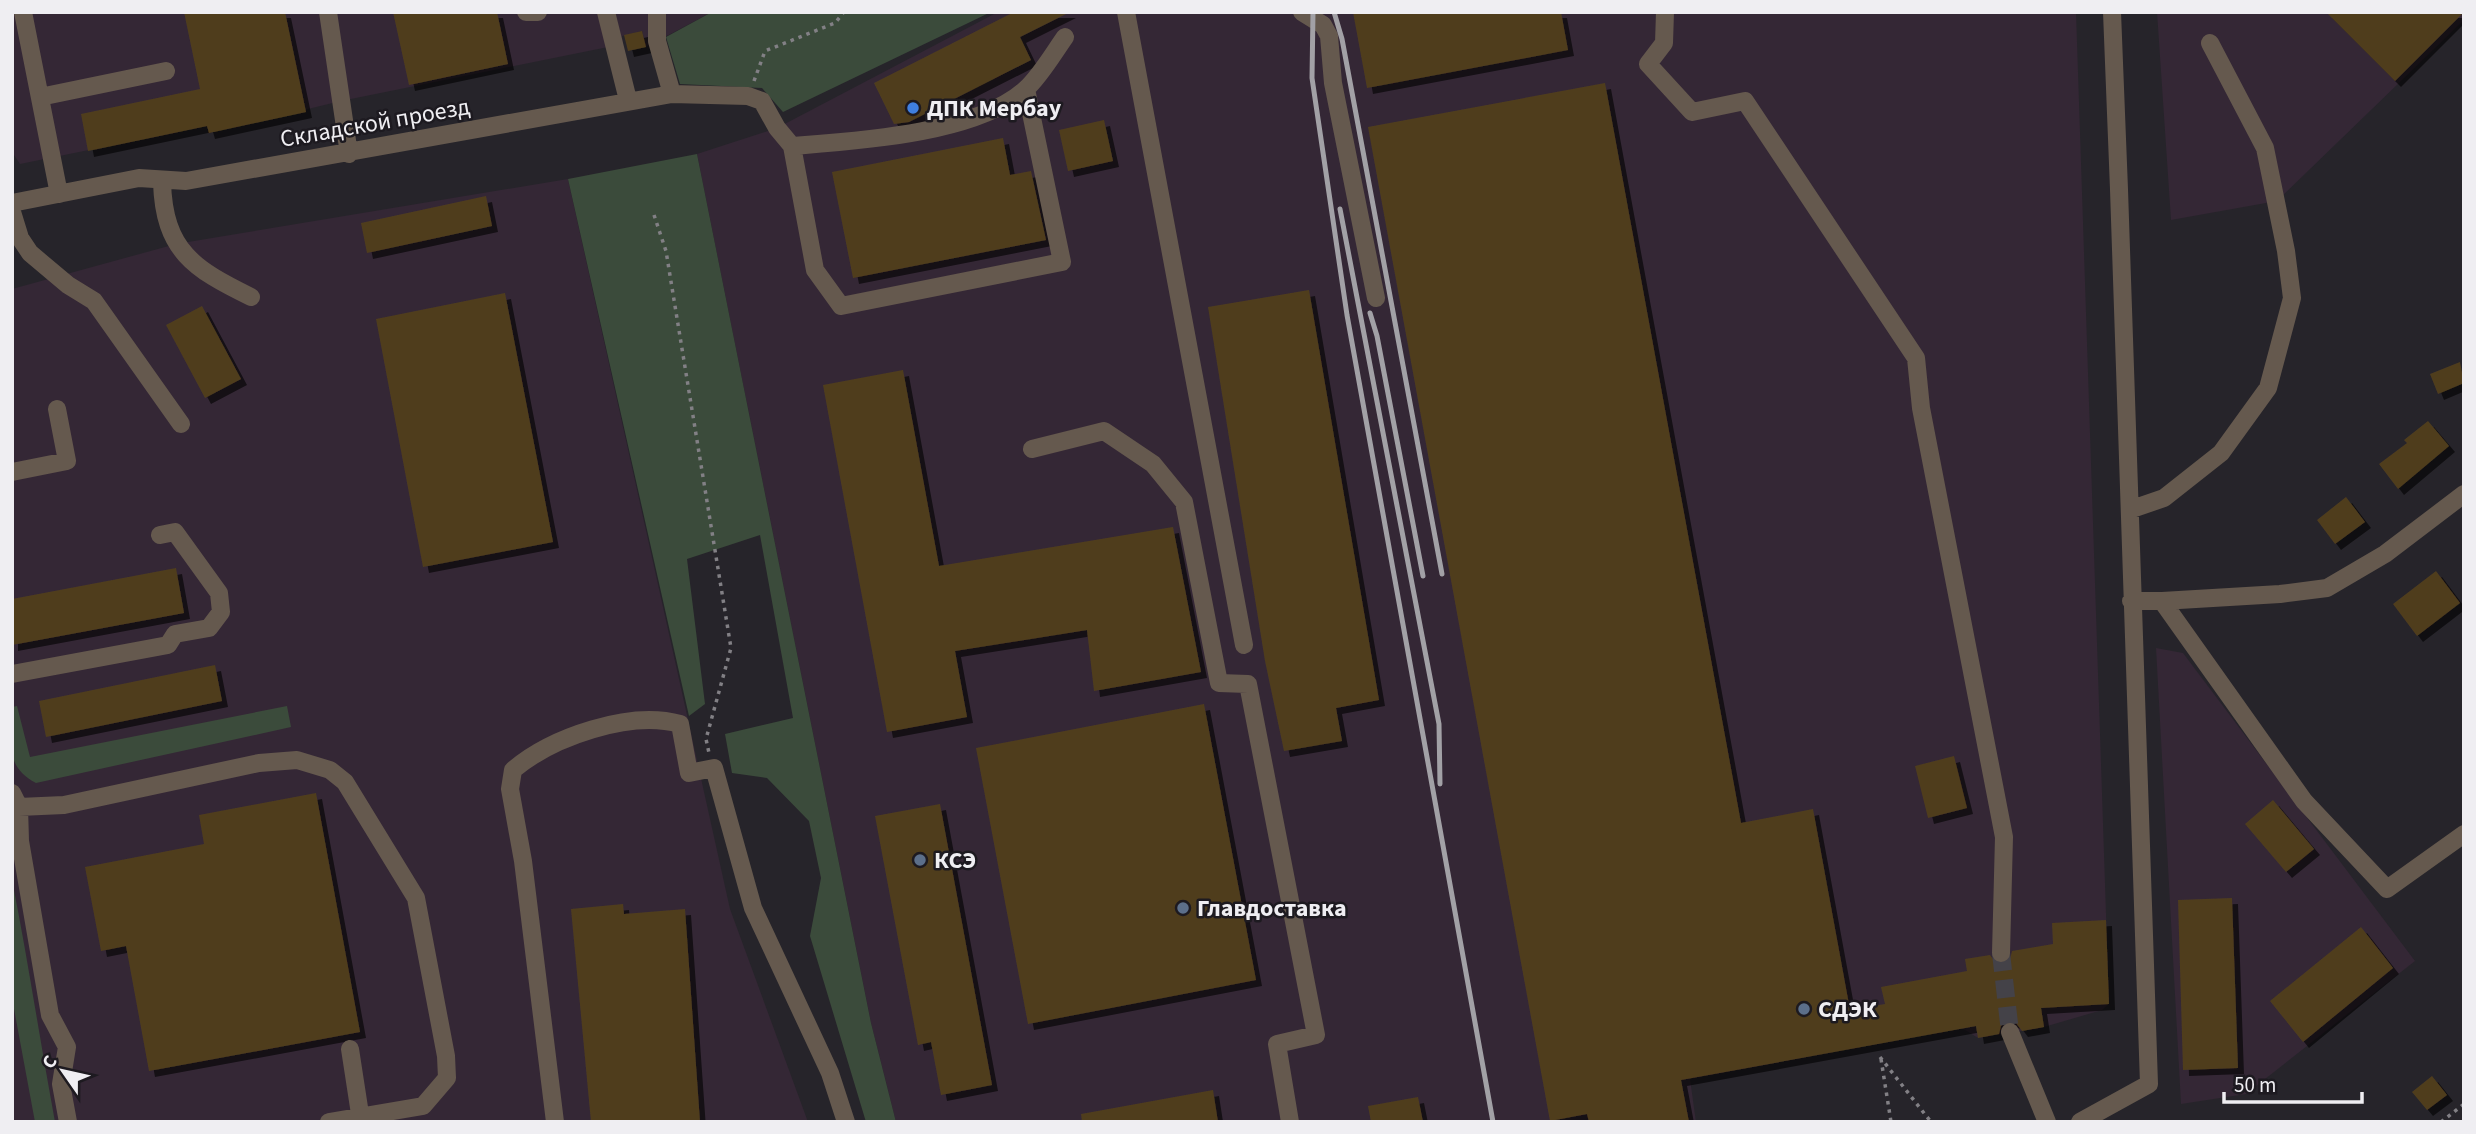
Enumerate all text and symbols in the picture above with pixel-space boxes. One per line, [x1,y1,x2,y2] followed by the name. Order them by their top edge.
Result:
[277,89,473,157] street label: Складской проезд
[927,91,1062,126] place label: ДПК Мербау
[905,100,921,116] marker: ДПК Мербау
[934,843,976,878] place label: КСЭ
[912,852,928,868] marker: КСЭ
[1197,891,1347,926] place label: Главдоставка
[1175,900,1191,916] marker: Главдоставка
[1818,992,1877,1027] place label: СДЭК
[1796,1001,1812,1017] marker: СДЭК
[28,1036,98,1106] north arrow
[36,1050,64,1074] text: С
[2224,1060,2362,1104] scale bar
[2234,1070,2276,1100] text: 50 m

